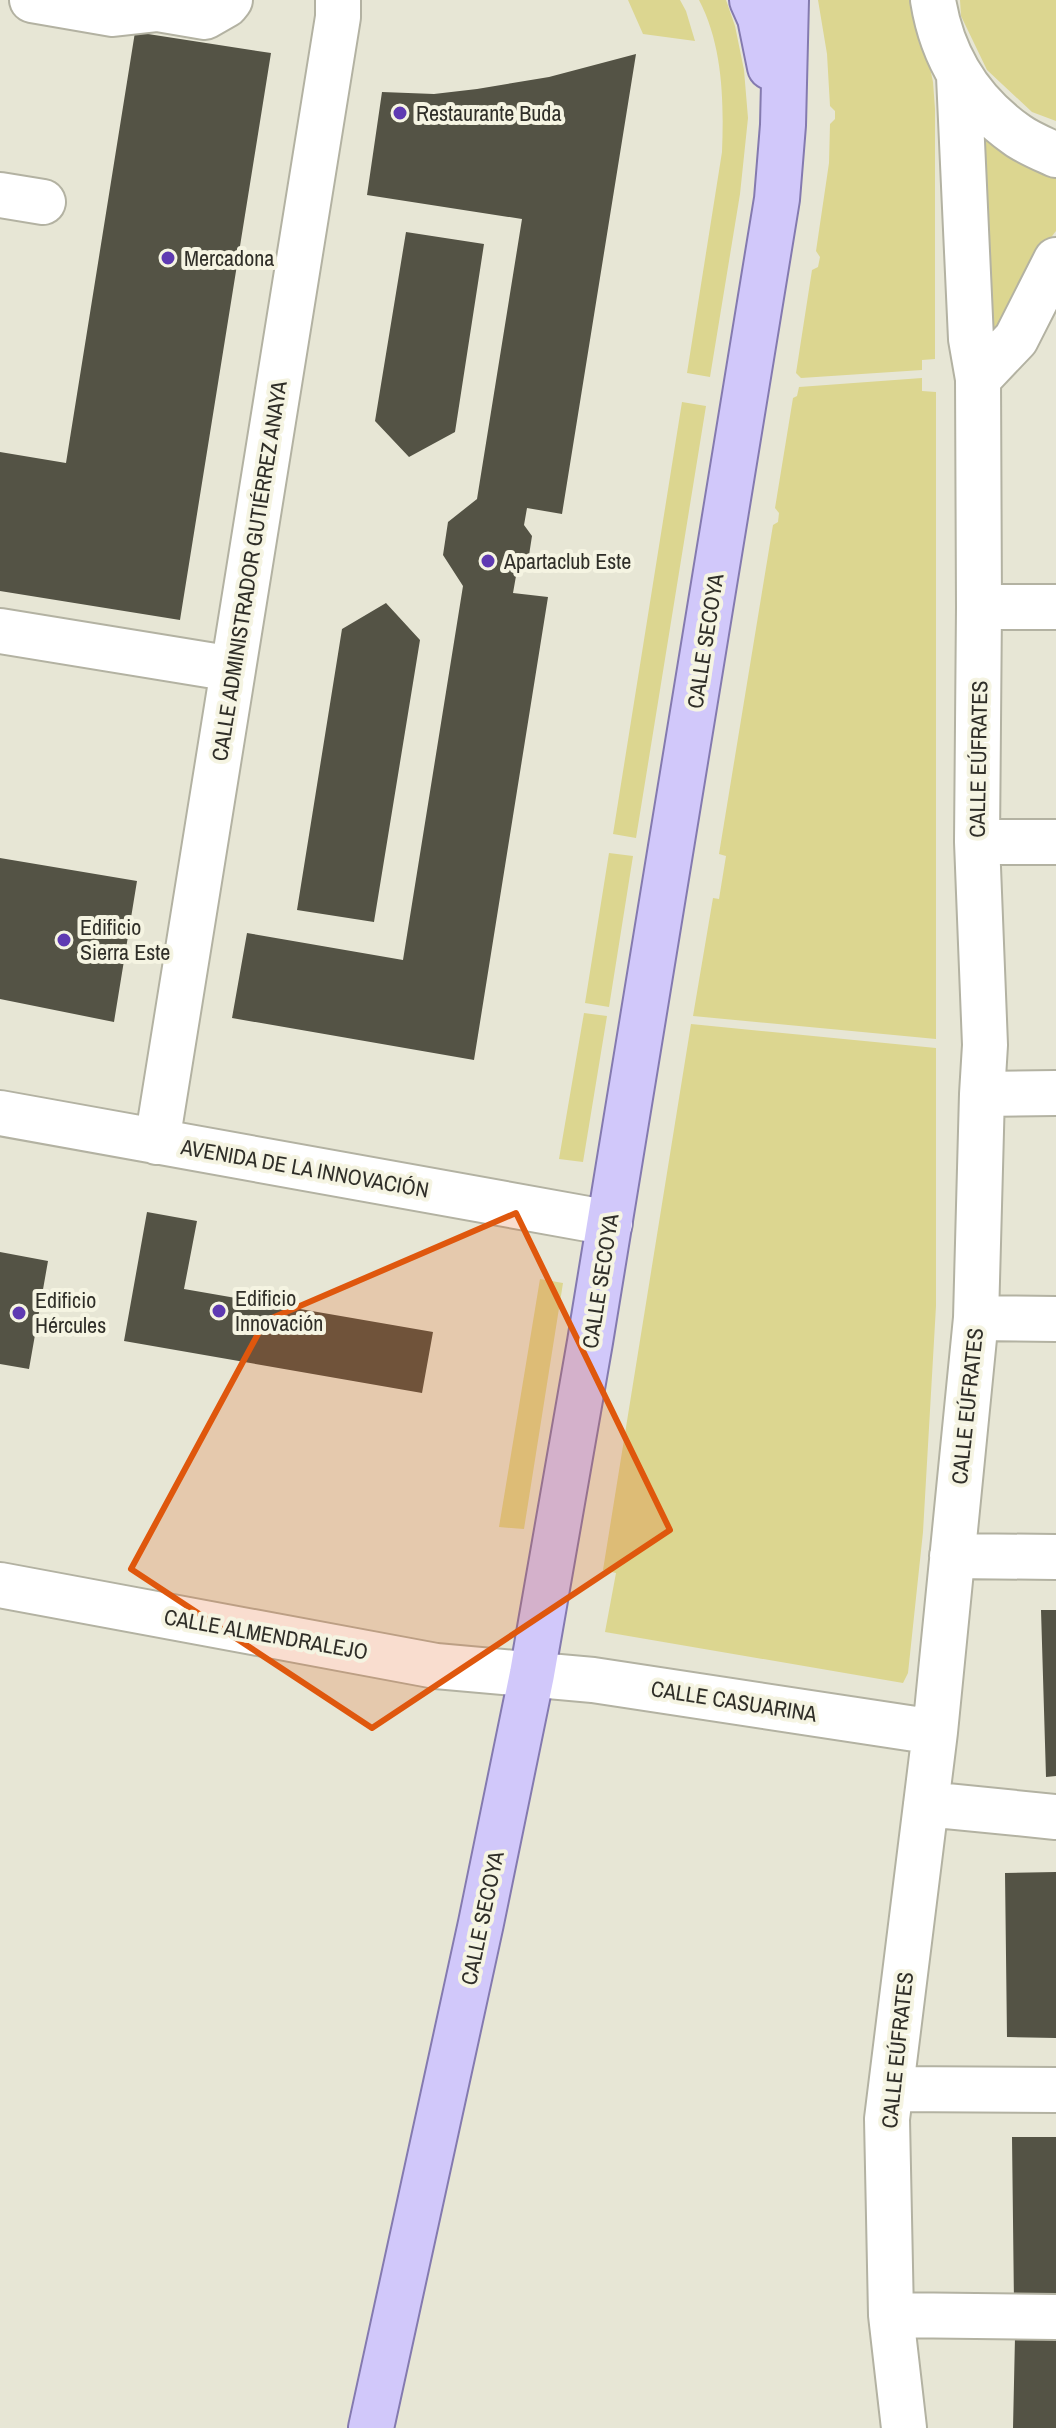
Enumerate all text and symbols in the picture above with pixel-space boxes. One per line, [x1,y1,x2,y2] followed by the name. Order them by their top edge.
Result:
[416,98,561,128] place label: Restaurante Buda
[391,104,409,122] marker: Restaurante Buda
[184,243,274,273] place label: Mercadona
[159,249,177,267] marker: Mercadona
[204,378,294,763] street label: CALLE ADMINISTRADOR GUTIÉRREZ ANAYA
[503,546,631,576] place label: Apartaclub Este
[479,552,497,570] marker: Apartaclub Este
[680,571,731,711] street label: CALLE SECOYA
[962,680,994,838] street label: CALLE EÚFRATES
[80,912,170,967] place label: Edificio Sierra Este
[55,931,73,949] marker: Edificio Sierra Este
[178,1131,431,1205] street label: AVENIDA DE LA INNOVACIÓN
[575,1211,626,1351] street label: CALLE SECOYA
[235,1283,323,1338] place label: Edificio Innovación
[35,1285,106,1340] place label: Edificio Hércules
[210,1302,228,1320] marker: Edificio Innovación
[10,1304,28,1322] marker: Edificio Hércules
[944,1326,990,1486] street label: CALLE EÚFRATES
[162,1601,370,1667] street label: CALLE ALMENDRALEJO
[649,1673,820,1729] street label: CALLE CASUARINA
[453,1847,511,1988] street label: CALLE SECOYA
[874,1970,920,2130] street label: CALLE EÚFRATES

